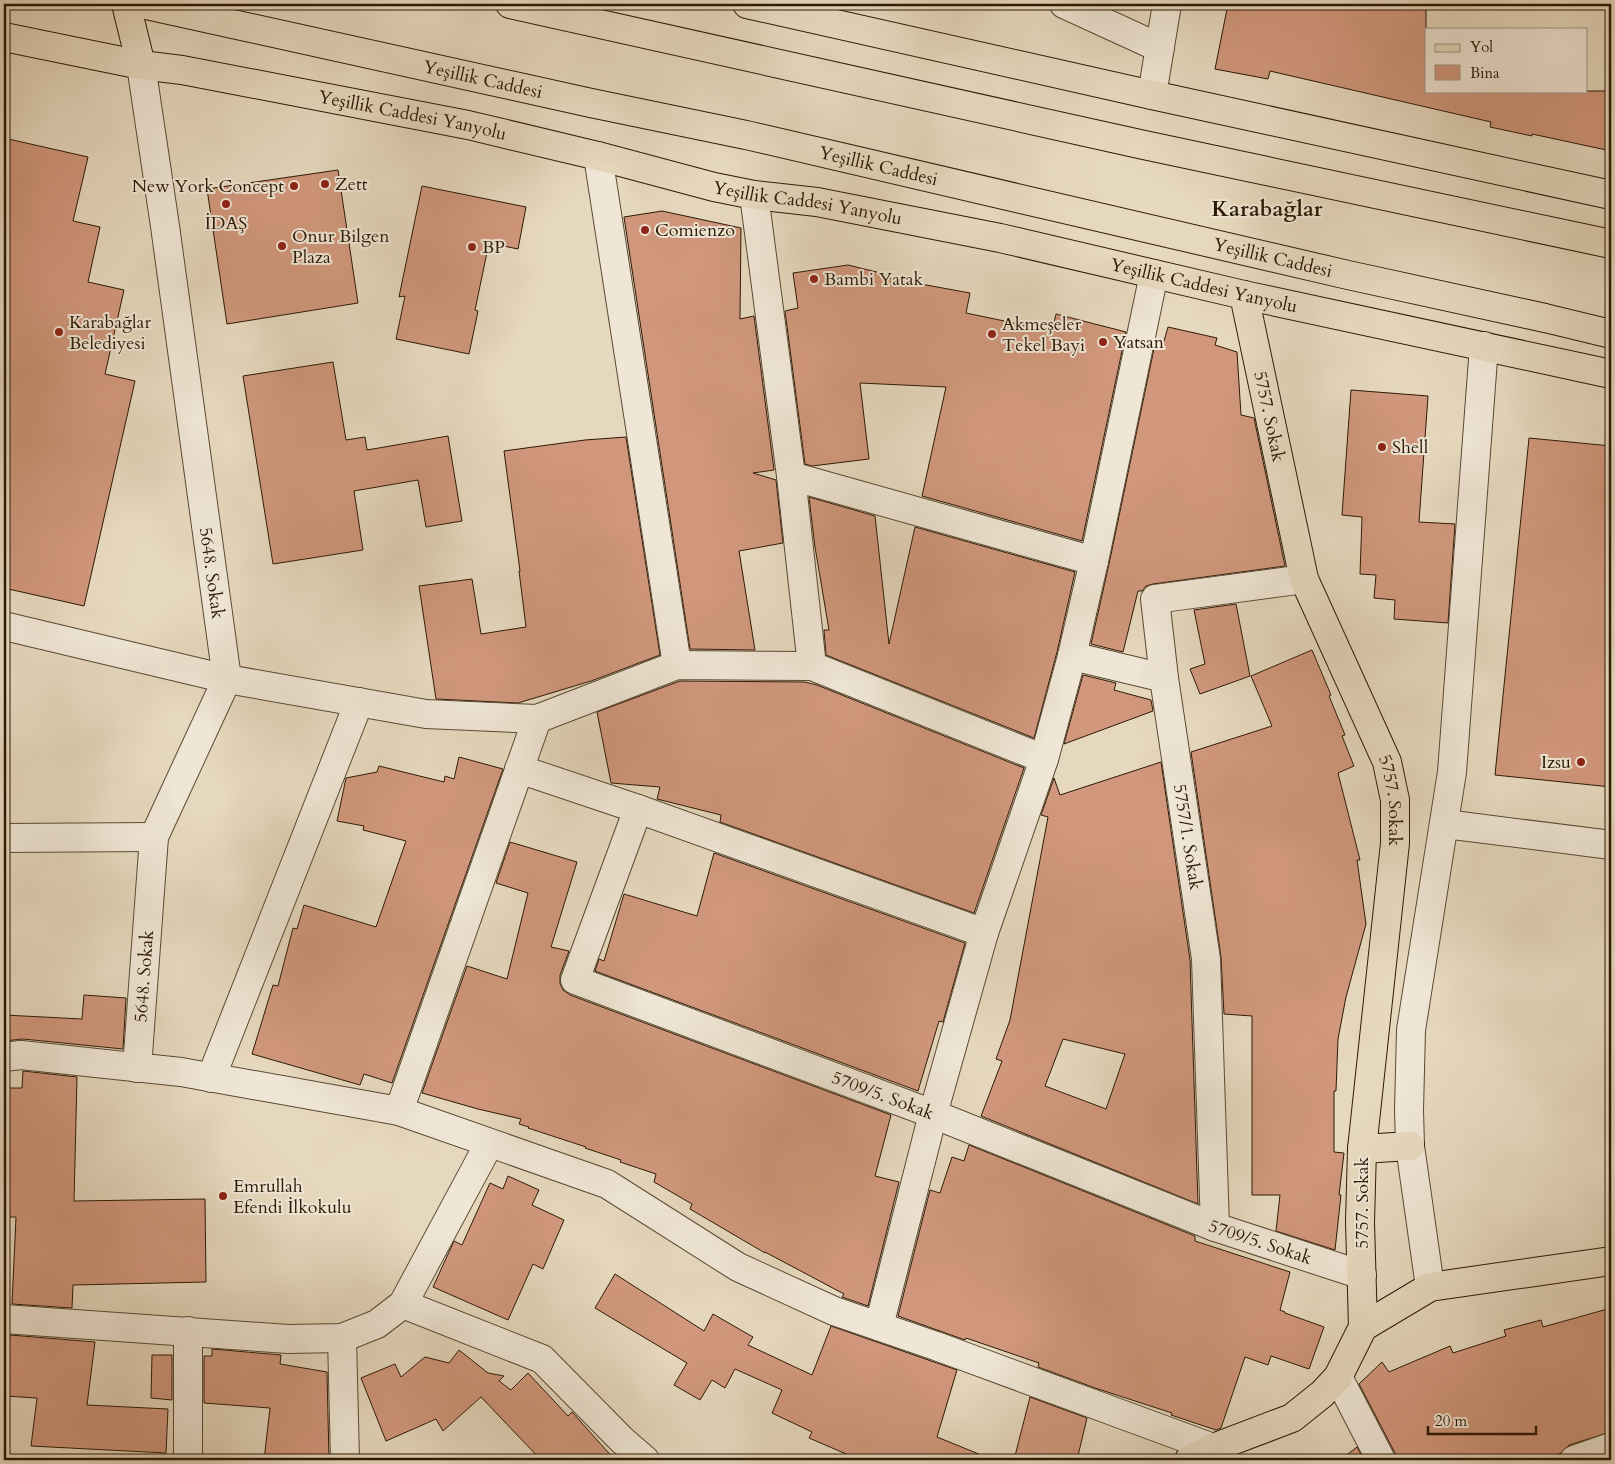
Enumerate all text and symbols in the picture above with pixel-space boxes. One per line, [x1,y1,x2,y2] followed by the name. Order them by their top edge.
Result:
[1425,28,1588,92] legend
[1470,37,1493,57] text: Yol
[421,54,545,105] street label: Yeşillik Caddesi
[1470,63,1500,83] text: Bina
[316,84,509,147] street label: Yeşillik Caddesi Yanyolu
[816,140,940,192] street label: Yeşillik Caddesi
[335,172,368,197] place label: Zett
[132,174,284,199] place label: New York Concept
[711,175,904,231] street label: Yeşillik Caddesi Yanyolu
[319,178,331,190] marker: Zett
[288,180,300,192] marker: New York Concept
[1211,194,1323,224] district label: Karabağlar
[220,198,232,210] marker: İDAŞ
[205,211,247,236] place label: İDAŞ
[655,218,735,243] place label: Comienzo
[292,224,390,270] place label: Onur Bilgen Plaza
[639,224,651,236] marker: Comienzo
[1211,232,1335,284] street label: Yeşillik Caddesi
[482,235,505,260] place label: BP
[276,240,288,252] marker: Onur Bilgen Plaza
[466,241,478,253] marker: BP
[1108,252,1300,319] street label: Yeşillik Caddesi Yanyolu
[824,267,923,292] place label: Bambi Yatak
[808,273,820,285] marker: Bambi Yatak
[69,310,151,356] place label: Karabağlar Belediyesi
[1002,312,1085,358] place label: Akmeşeler Tekel Bayi
[53,326,65,338] marker: Karabağlar Belediyesi
[986,328,998,340] marker: Akmeşeler Tekel Bayi
[1113,330,1165,355] place label: Yatsan
[1097,336,1109,348] marker: Yatsan
[1247,369,1291,464] street label: 5757. Sokak
[1392,435,1429,460] place label: Shell
[1376,441,1388,453] marker: Shell
[193,526,230,621] street label: 5648. Sokak
[1372,750,1407,846] street label: 5757. Sokak
[1541,750,1571,775] place label: Izsu
[1575,756,1587,768] marker: Izsu
[1167,782,1208,892] street label: 5757/1. Sokak
[128,929,160,1023] street label: 5648. Sokak
[828,1065,938,1126] street label: 5709/5. Sokak
[1350,1157,1375,1249] street label: 5757. Sokak
[233,1174,352,1220] place label: Emrullah Efendi İlkokulu
[217,1190,229,1202] marker: Emrullah Efendi İlkokulu
[1205,1214,1315,1271] street label: 5709/5. Sokak
[1428,1404,1535,1436] scale bar
[1435,1411,1467,1431] text: 20 m

